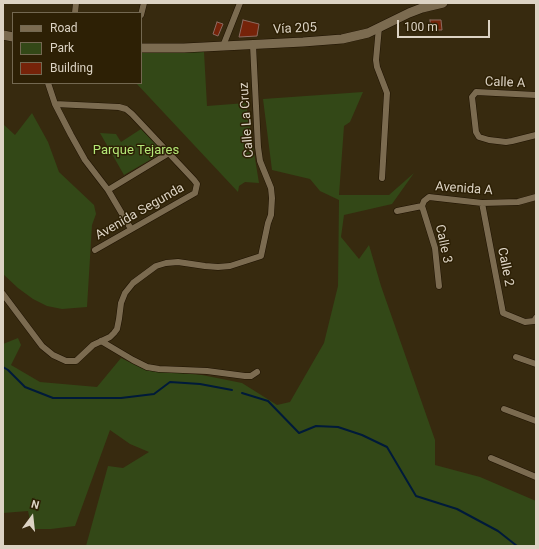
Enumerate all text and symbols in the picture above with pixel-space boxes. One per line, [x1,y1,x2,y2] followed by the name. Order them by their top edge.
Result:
[12,12,142,84] legend
[399,12,492,38] scale bar
[273,20,317,38] street label: Vía 205
[404,20,438,34] text: 100 m
[50,21,78,35] text: Road
[50,41,74,55] text: Park
[50,61,93,75] text: Building
[485,74,525,92] street label: Calle A
[237,82,257,158] street label: Calle La Cruz
[93,143,179,159] park label: Parque Tejares
[435,179,493,199] street label: Avenida A
[93,180,187,244] street label: Avenida Segunda
[431,223,455,265] street label: Calle 3
[494,246,516,288] street label: Calle 2
[12,497,52,537] north arrow
[30,498,41,512] text: N

